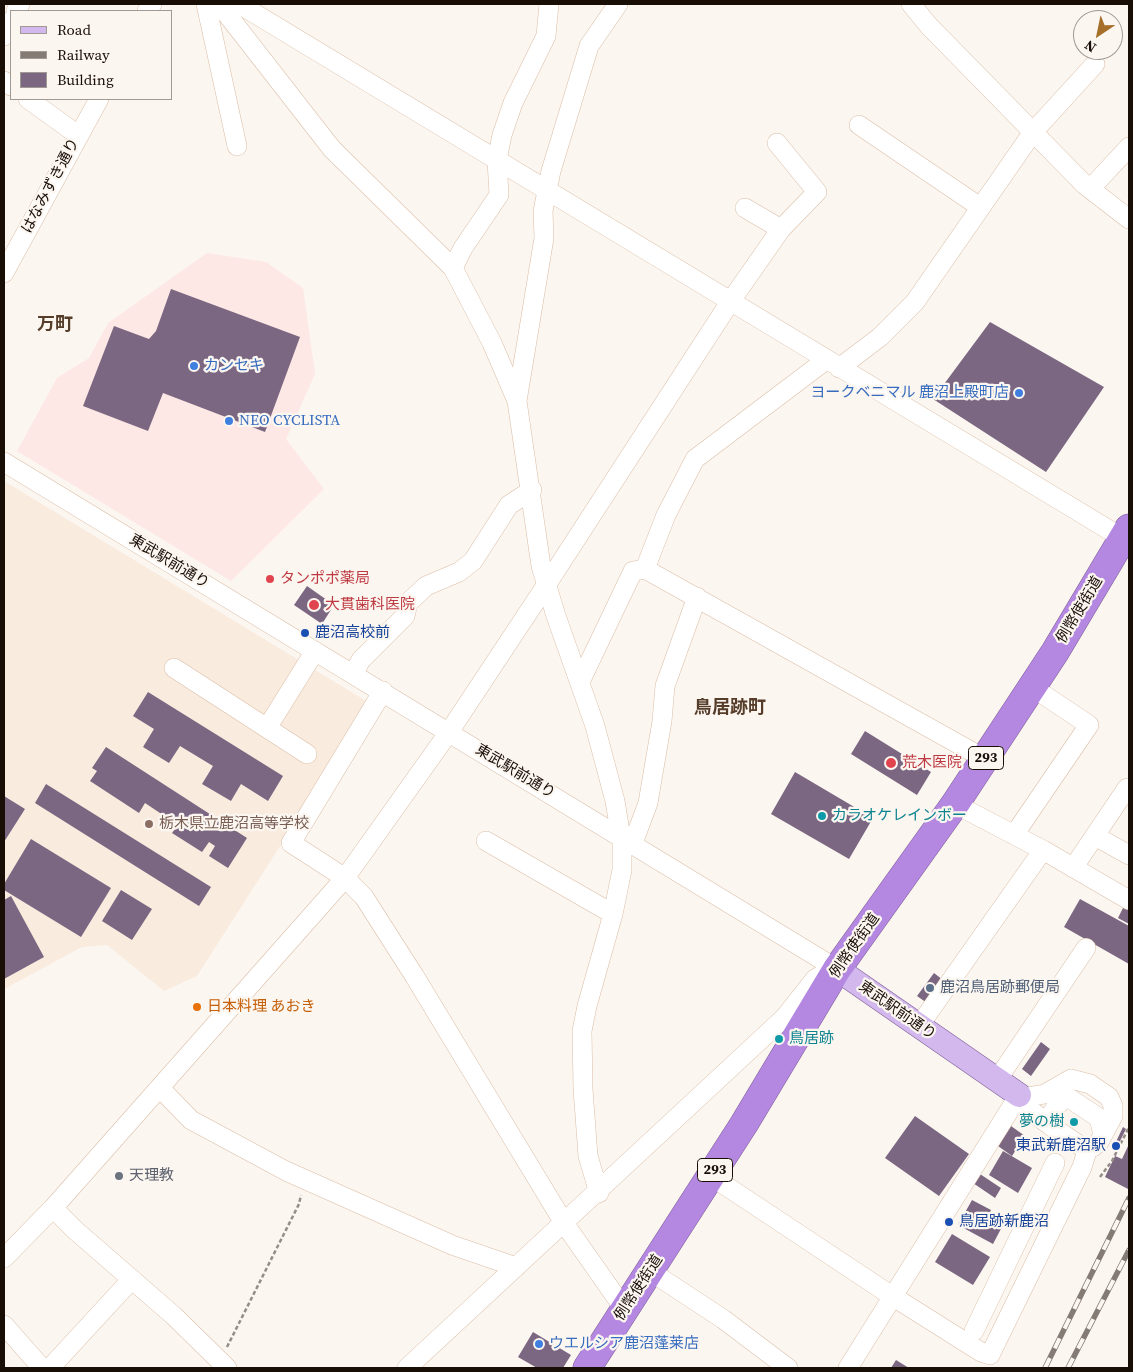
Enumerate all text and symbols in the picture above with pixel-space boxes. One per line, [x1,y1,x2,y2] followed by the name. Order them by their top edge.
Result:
[10,10,172,100] legend
[1073,10,1123,60] north arrow
[57,19,91,40] text: Road
[1080,35,1100,58] text: N
[57,44,110,65] text: Railway
[57,69,114,90] text: Building
[18,135,84,237] street label: はなみずき通り
[37,314,73,336] district label: 万町
[204,357,264,375] place label: カンセキ
[188,360,200,372] marker: カンセキ
[811,384,1009,402] place label: ヨークベニマル 鹿沼上殿町店
[1013,387,1025,399] marker: ヨークベニマル 鹿沼上殿町店
[239,412,340,430] place label: NEO CYCLISTA
[223,415,235,427] marker: NEO CYCLISTA
[126,531,212,593] street label: 東武駅前通り
[280,570,370,588] place label: タンポポ薬局
[264,573,276,585] marker: タンポポ薬局
[1053,573,1107,647] street label: 例幣使街道
[325,596,415,614] place label: 大貫歯科医院
[307,598,321,612] marker: 大貫歯科医院
[315,624,390,642] place label: 鹿沼高校前
[299,627,311,639] marker: 鹿沼高校前
[694,697,766,719] district label: 鳥居跡町
[472,741,558,803] street label: 東武駅前通り
[968,746,1004,770] road number: 293
[902,754,962,772] place label: 荒木医院
[884,756,898,770] marker: 荒木医院
[832,807,967,825] place label: カラオケレインボー
[816,810,828,822] marker: カラオケレインボー
[159,815,309,833] place label: 栃木県立鹿沼高等学校
[143,818,155,830] marker: 栃木県立鹿沼高等学校
[826,910,884,982] street label: 例幣使街道
[855,978,939,1044] street label: 東武駅前通り
[940,979,1060,997] place label: 鹿沼鳥居跡郵便局
[924,982,936,994] marker: 鹿沼鳥居跡郵便局
[207,998,315,1016] place label: 日本料理 あおき
[191,1001,203,1013] marker: 日本料理 あおき
[789,1030,834,1048] place label: 鳥居跡
[773,1033,785,1045] marker: 鳥居跡
[1019,1113,1064,1131] place label: 夢の樹
[1068,1116,1080,1128] marker: 夢の樹
[1016,1137,1106,1155] place label: 東武新鹿沼駅
[1110,1140,1122,1152] marker: 東武新鹿沼駅
[698,1158,732,1182] road number: 293
[129,1167,174,1185] place label: 天理教
[113,1170,125,1182] marker: 天理教
[959,1213,1049,1231] place label: 鳥居跡新鹿沼
[943,1216,955,1228] marker: 鳥居跡新鹿沼
[611,1252,667,1324] street label: 例幣使街道
[549,1335,699,1353] place label: ウエルシア鹿沼蓬莱店
[533,1338,545,1350] marker: ウエルシア鹿沼蓬莱店

